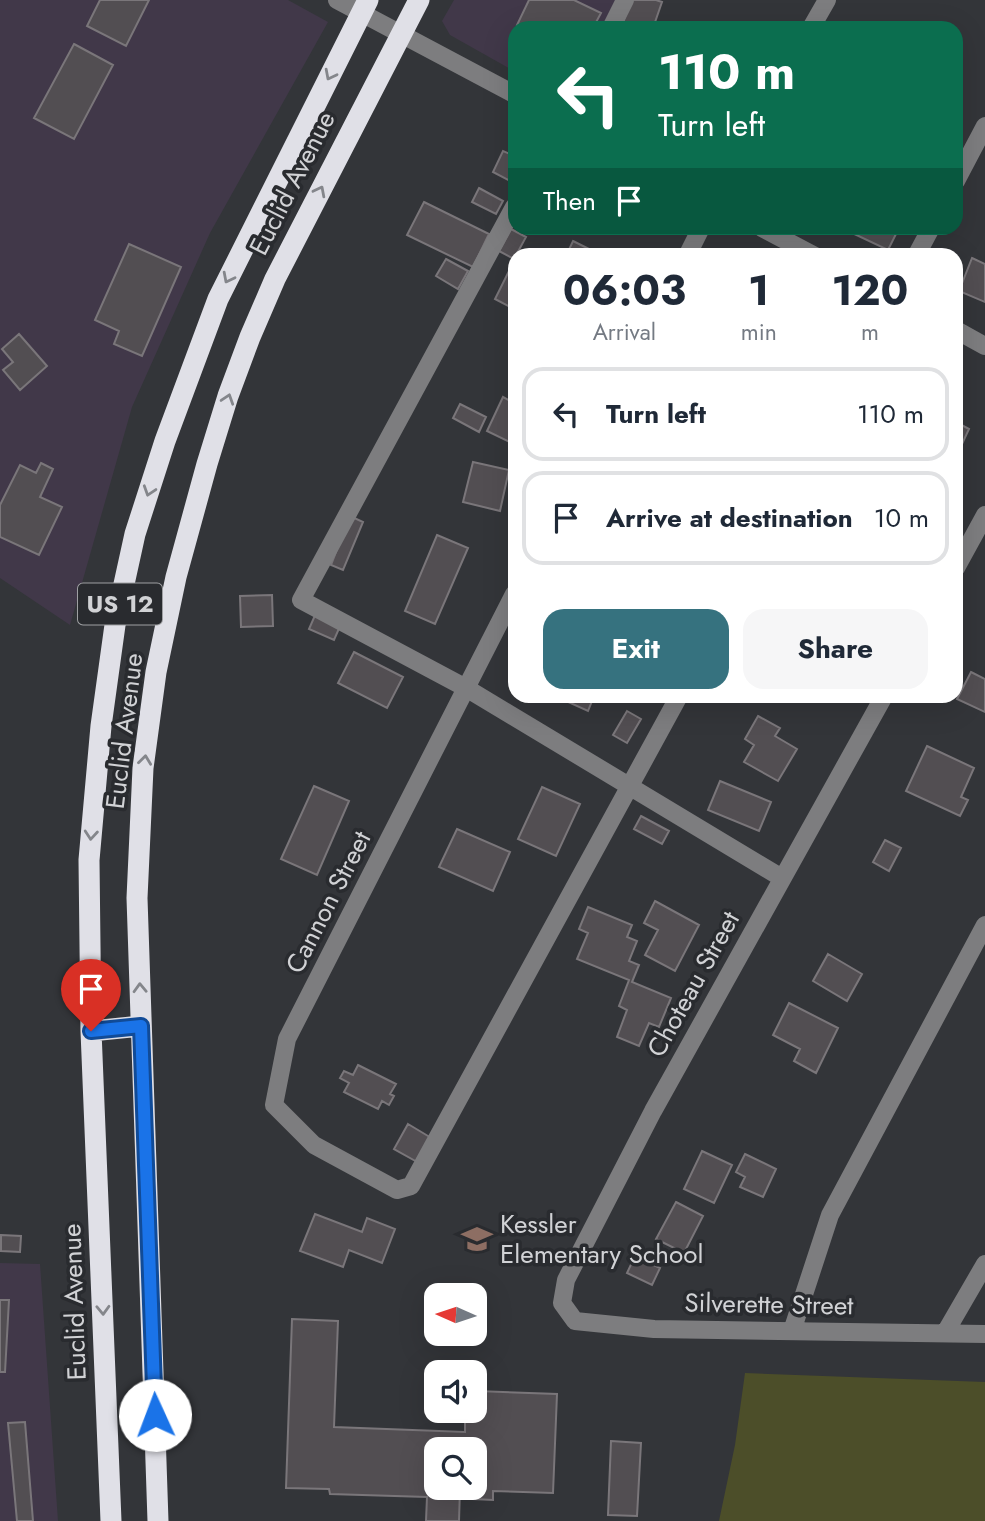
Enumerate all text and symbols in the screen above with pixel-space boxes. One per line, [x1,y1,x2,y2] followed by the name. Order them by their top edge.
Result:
[658,37,795,107] text: 110 m
[543,49,634,140] icon: left
[325,67,339,80] one-way arrow
[658,102,765,148] text: Turn left
[239,105,345,261] street label: Euclid Avenue
[543,182,596,220] text: Then
[610,182,648,220] icon: arrive
[311,186,325,199] one-way arrow
[563,260,686,321] text: 06:03
[748,260,769,321] text: 1
[832,260,908,321] text: 120
[223,271,237,283] one-way arrow
[593,315,656,349] text: Arrival
[741,315,777,349] text: min
[861,315,879,349] text: m
[219,393,234,405] one-way arrow
[547,395,585,433] icon: left
[606,395,706,433] text: Turn left
[857,395,924,433] text: 110 m
[143,484,157,497] one-way arrow
[547,499,585,537] icon: arrive
[606,499,853,537] text: Arrive at destination
[874,499,929,537] text: 10 m
[78,584,162,624] road number: US 12
[543,609,729,689] button: Exit
[743,609,928,689] button: Share
[96,651,152,811] street label: Euclid Avenue
[137,755,152,766] one-way arrow
[276,824,381,980] street label: Cannon Street
[84,830,99,841] one-way arrow
[637,904,749,1064] street label: Choteau Street
[61,959,121,1031] pin
[72,970,110,1008] icon: arrive
[132,982,147,993] one-way arrow
[500,1205,703,1273] place label: Kessler Elementary School
[460,1222,494,1256] school or university icon: Kessler Elementary School
[52,1223,96,1381] street label: Euclid Avenue
[424,1283,486,1346] north arrow
[424,1283,487,1500] map controls
[684,1284,855,1324] street label: Silverette Street
[95,1304,110,1315] one-way arrow
[424,1360,487,1423] button: sound
[118,1378,192,1452] position arrow
[424,1437,487,1500] button: search

